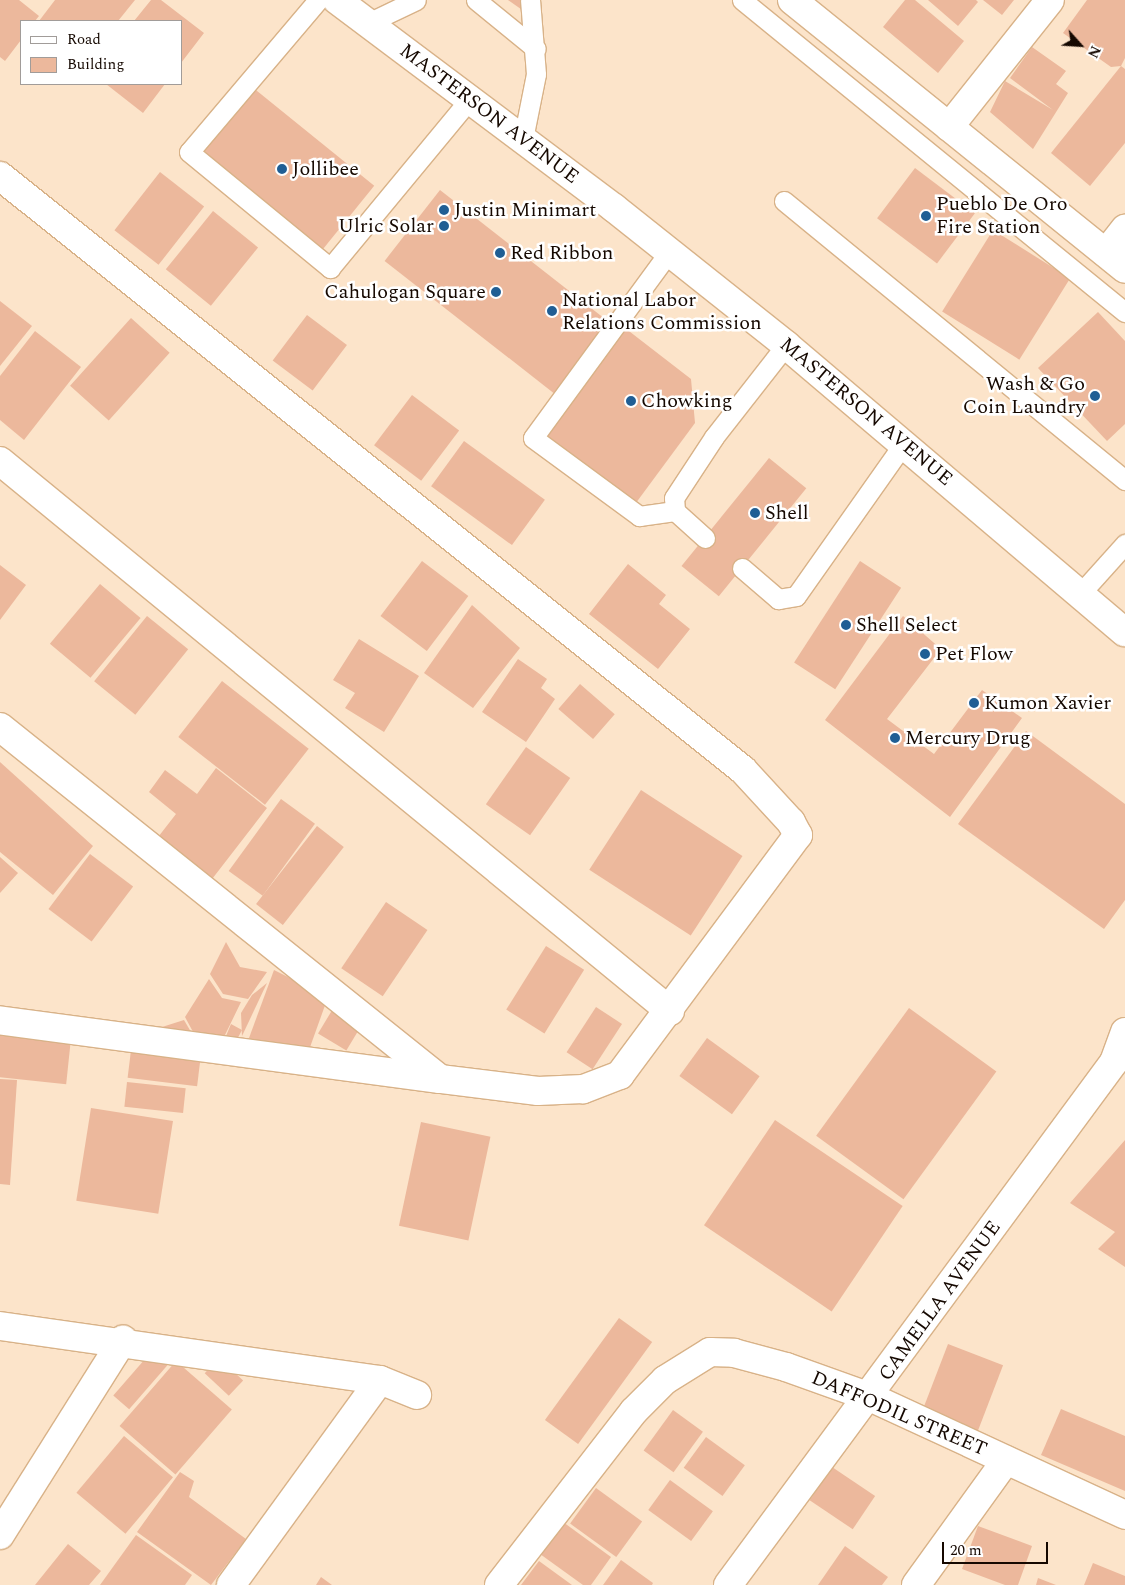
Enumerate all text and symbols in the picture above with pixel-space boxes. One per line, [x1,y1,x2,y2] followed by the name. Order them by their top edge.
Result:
[20,20,182,85] legend
[1055,20,1105,70] north arrow
[67,28,101,51] text: Road
[395,39,583,189] street label: MASTERSON AVENUE
[1082,42,1106,62] text: N
[67,53,124,76] text: Building
[292,157,359,181] place label: Jollibee
[276,163,288,175] marker: Jollibee
[936,193,1068,240] place label: Pueblo De Oro Fire Station
[454,198,596,222] place label: Justin Minimart
[438,204,450,216] marker: Justin Minimart
[920,210,932,222] marker: Pueblo De Oro Fire Station
[338,214,434,238] place label: Ulric Solar
[438,220,450,232] marker: Ulric Solar
[510,241,613,265] place label: Red Ribbon
[494,247,506,259] marker: Red Ribbon
[324,280,486,304] place label: Cahulogan Square
[490,286,502,298] marker: Cahulogan Square
[562,288,762,335] place label: National Labor Relations Commission
[546,305,558,317] marker: National Labor Relations Commission
[775,333,957,491] street label: MASTERSON AVENUE
[963,372,1085,419] place label: Wash & Go Coin Laundry
[641,389,732,413] place label: Chowking
[1089,390,1101,402] marker: Wash & Go Coin Laundry
[625,395,637,407] marker: Chowking
[765,501,809,525] place label: Shell
[749,507,761,519] marker: Shell
[856,613,958,637] place label: Shell Select
[840,619,852,631] marker: Shell Select
[935,642,1013,666] place label: Pet Flow
[919,648,931,660] marker: Pet Flow
[984,691,1111,715] place label: Kumon Xavier
[968,697,980,709] marker: Kumon Xavier
[905,726,1031,750] place label: Mercury Drug
[889,732,901,744] marker: Mercury Drug
[874,1216,1006,1386] street label: CAMELLA AVENUE
[808,1366,990,1462] street label: DAFFODIL STREET
[945,1532,1051,1564] scale bar
[950,1539,982,1562] text: 20 m

